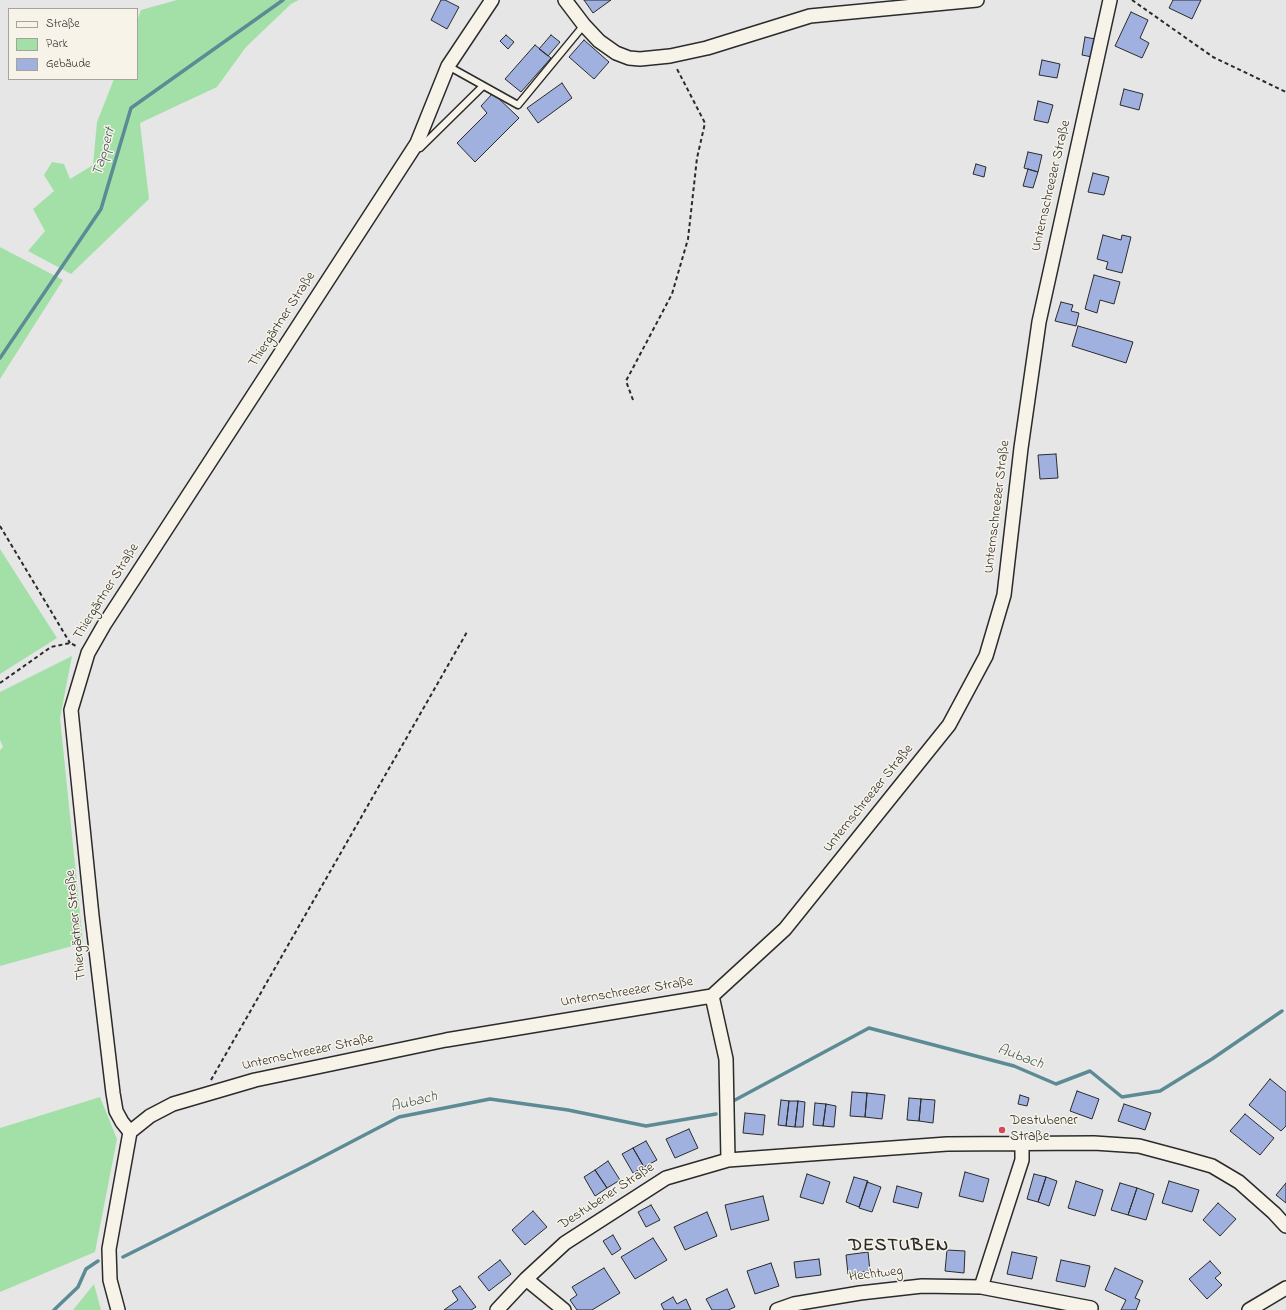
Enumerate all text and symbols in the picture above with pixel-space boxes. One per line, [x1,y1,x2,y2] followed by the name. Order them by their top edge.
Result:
[8,8,138,80] legend
[46,15,80,33] text: Straße
[46,35,68,53] text: Park
[46,55,90,73] text: Gebäude
[1029,119,1075,253] street label: Unternschreezer Straße
[90,126,120,178] water label: Tappert
[246,269,320,371] street label: Thiergärtner Straße
[981,439,1015,575] street label: Unternschreezer Straße
[71,541,143,643] street label: Thiergärtner Straße
[820,742,918,856] street label: Unternschreezer Straße
[63,869,91,981] street label: Thiergärtner Straße
[560,974,694,1012] street label: Unternschreezer Straße
[241,1031,375,1075] street label: Unternschreezer Straße
[995,1041,1045,1075] water label: Aubach
[389,1089,439,1117] water label: Aubach
[1010,1114,1078,1146] place label: Destubener Straße
[997,1125,1007,1135] marker: Destubener Straße
[556,1160,658,1234] street label: Destubener Straße
[849,1236,949,1258] district label: DESTUBEN
[848,1263,904,1287] street label: Hechtweg

